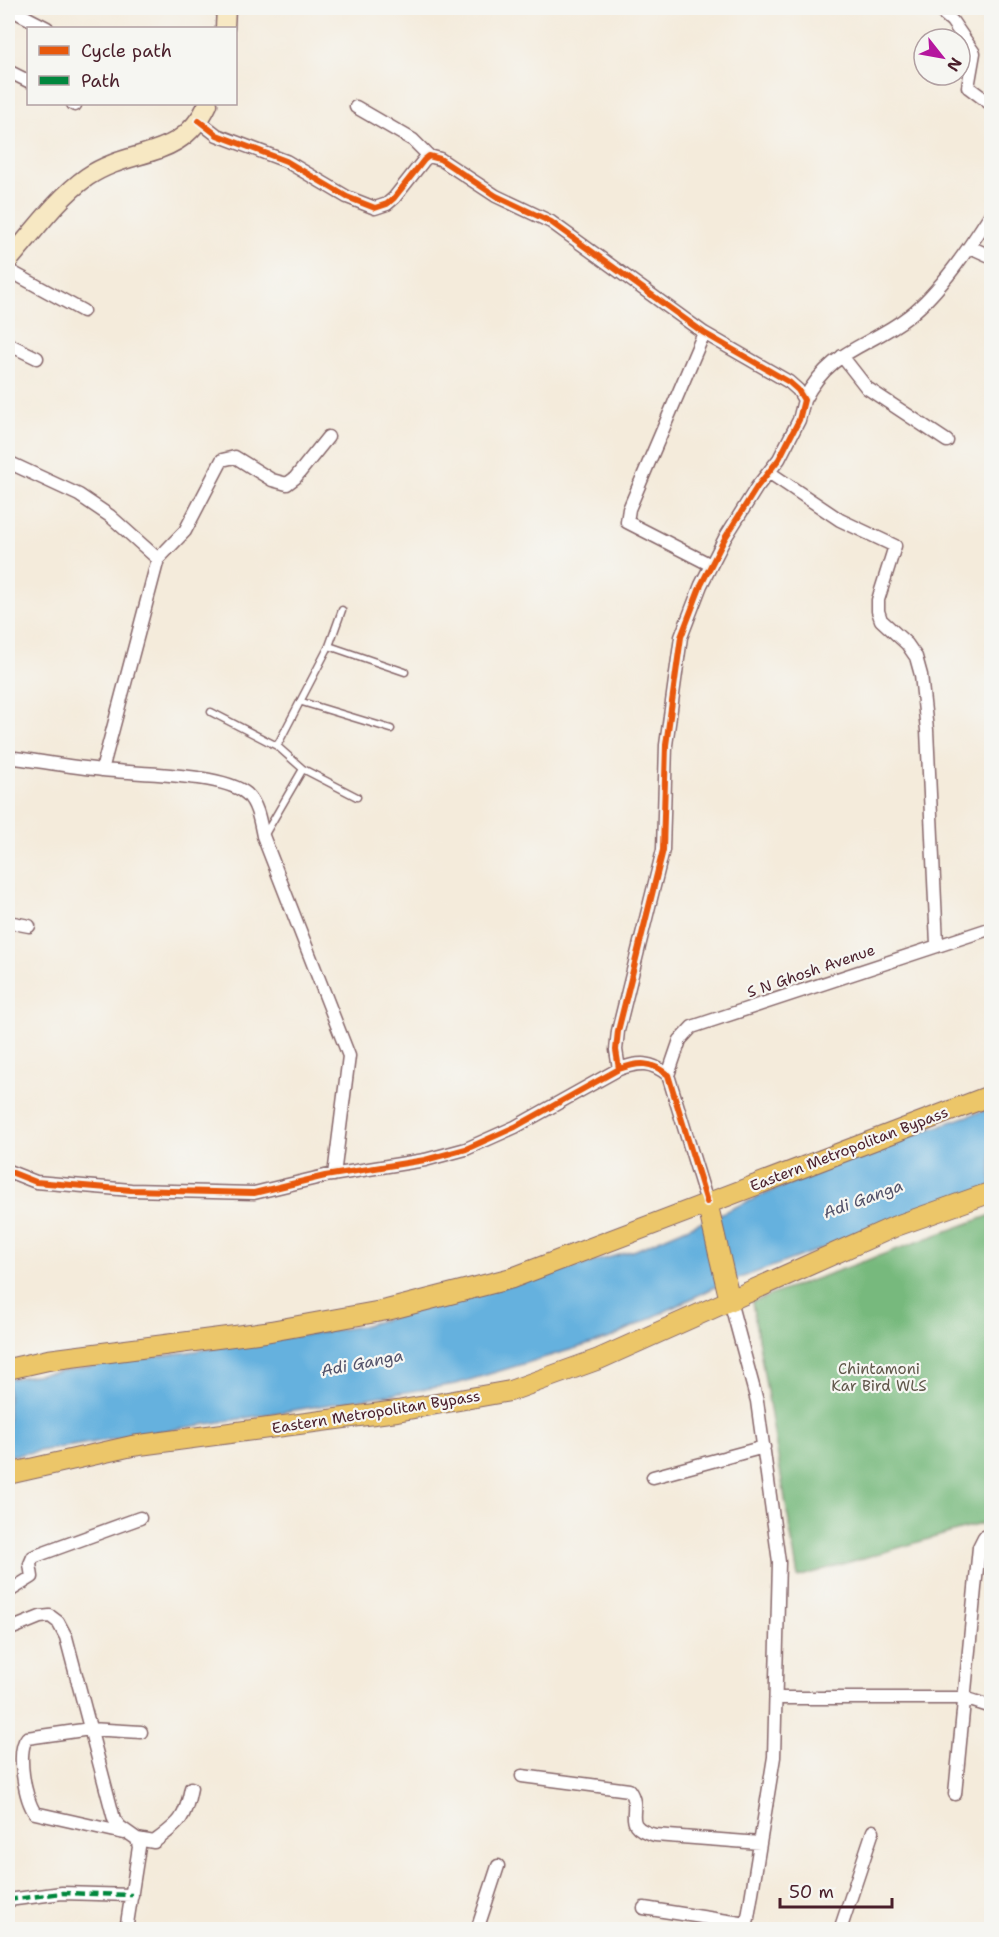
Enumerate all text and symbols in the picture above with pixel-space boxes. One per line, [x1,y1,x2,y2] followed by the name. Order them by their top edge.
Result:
[27,27,237,105] legend
[912,27,972,87] north arrow
[81,39,172,63] text: Cycle path
[942,54,967,75] text: N
[81,69,120,93] text: Path
[744,940,878,1002] street label: S N Ghosh Avenue
[747,1102,951,1196] street label: Eastern Metropolitan Bypass
[820,1175,906,1223] water label: Adi Ganga
[319,1345,405,1381] water label: Adi Ganga
[831,1359,927,1396] park label: Chintamoni Kar Bird WLS
[270,1386,482,1438] street label: Eastern Metropolitan Bypass
[780,1871,892,1909] scale bar
[789,1880,834,1904] text: 50 m

